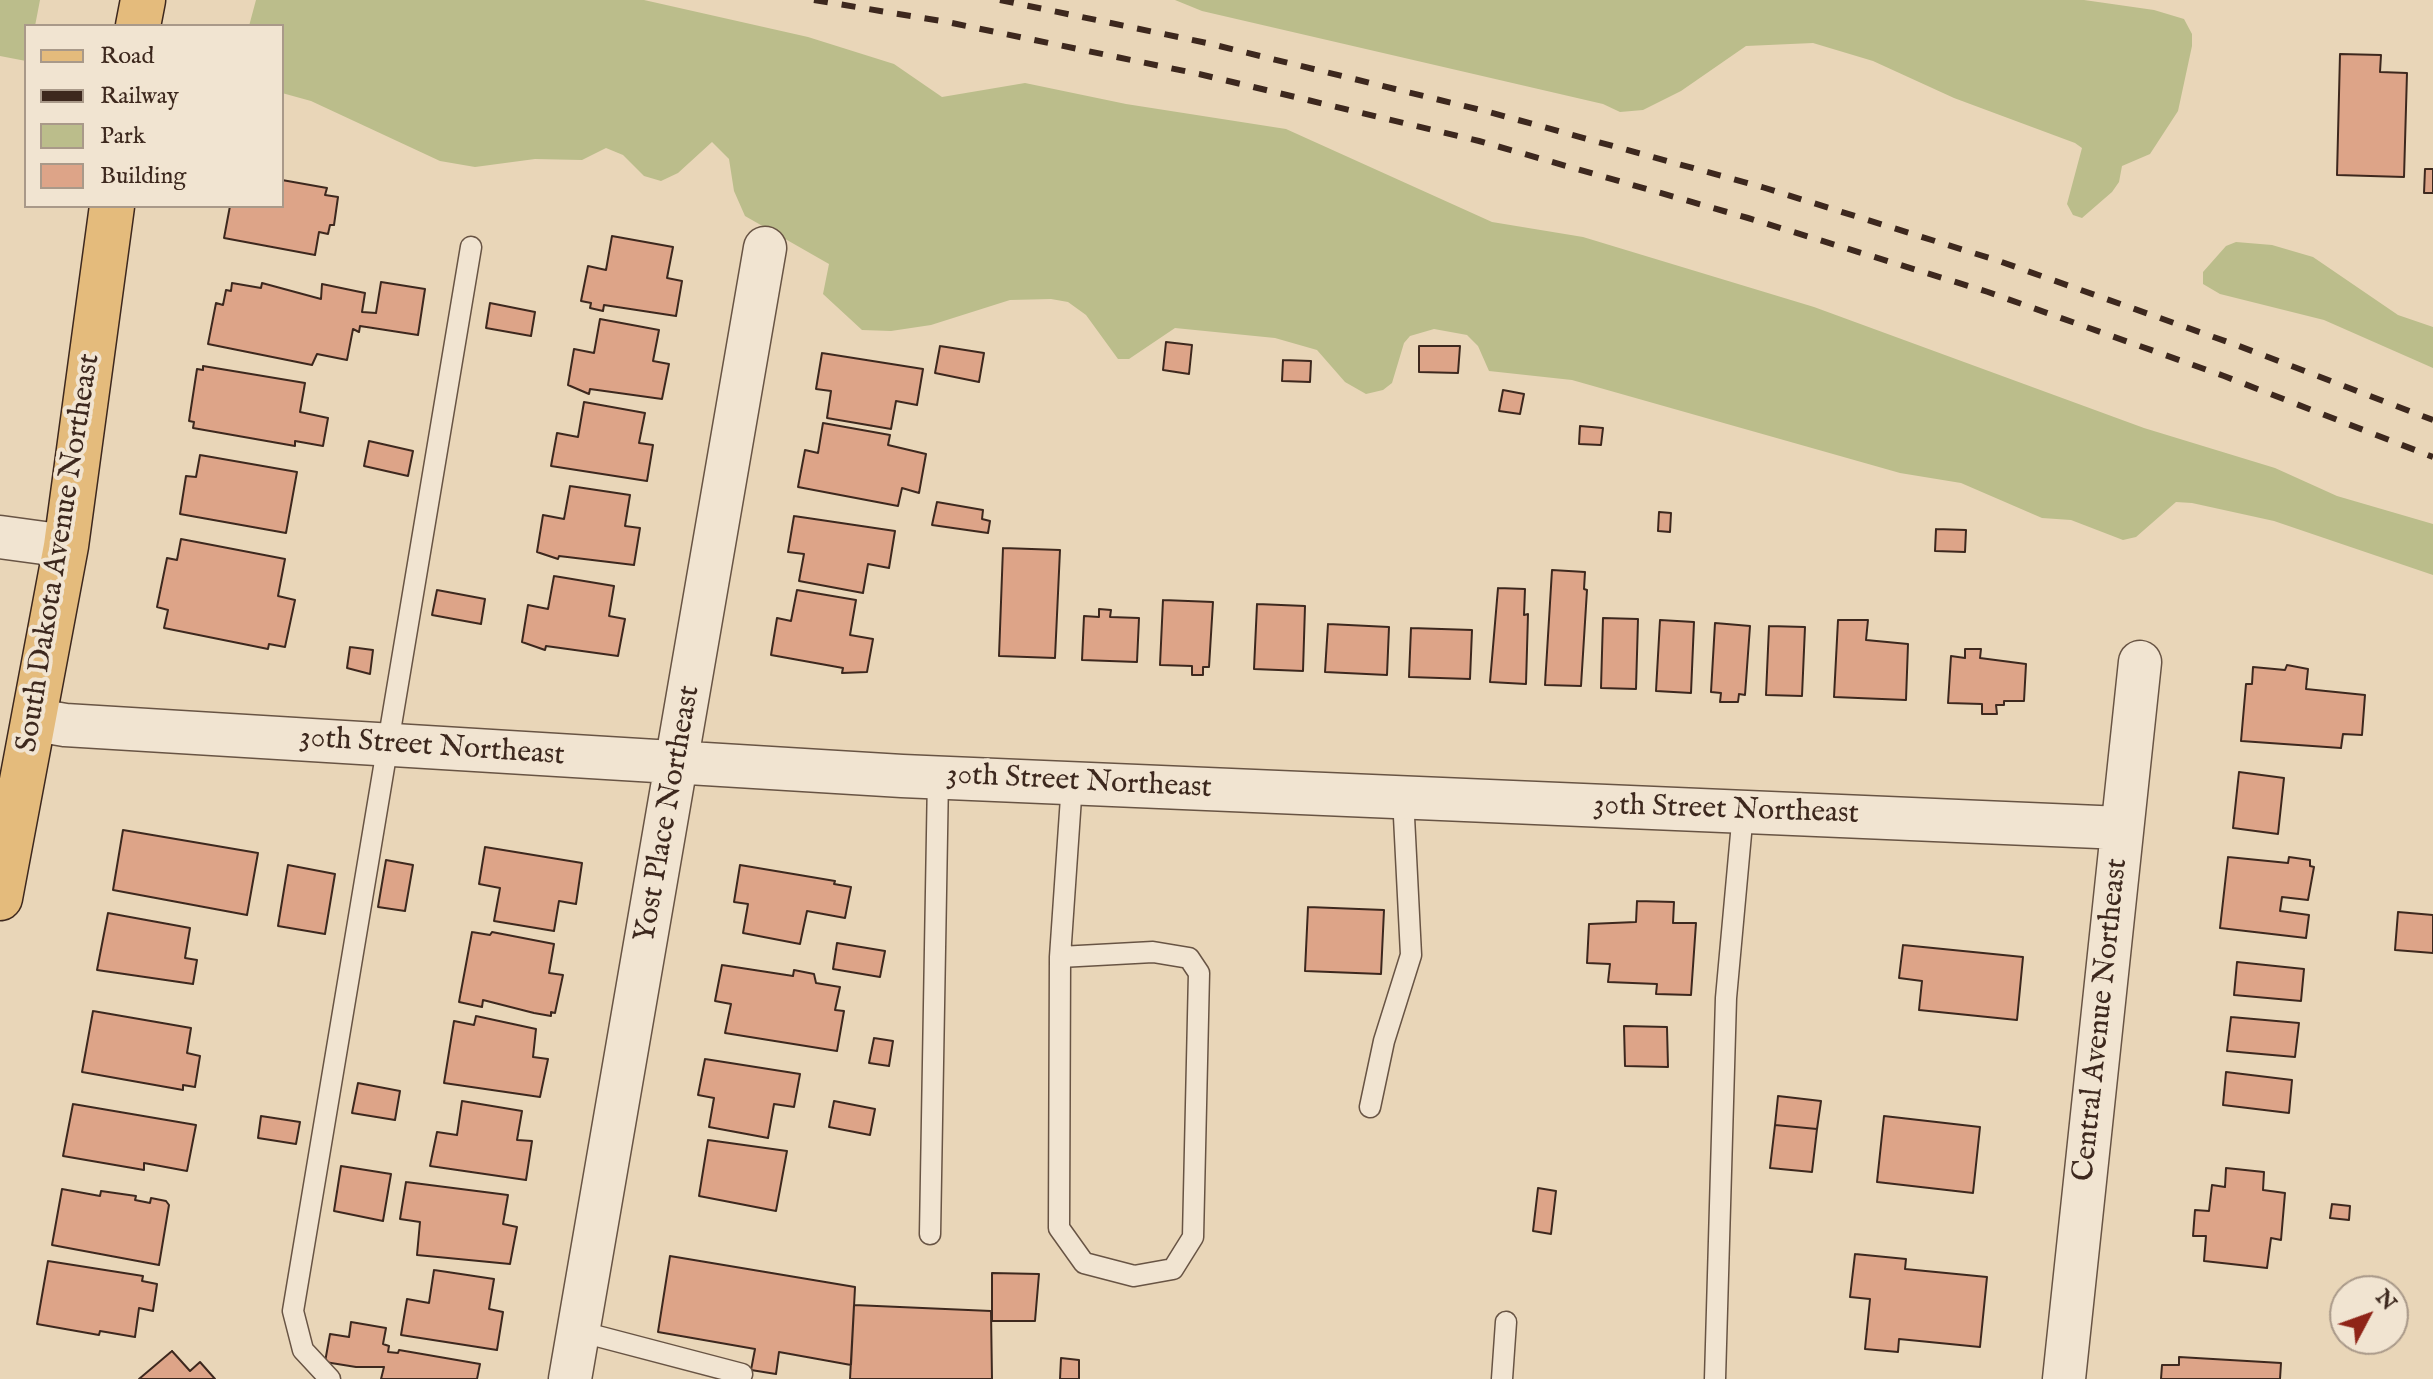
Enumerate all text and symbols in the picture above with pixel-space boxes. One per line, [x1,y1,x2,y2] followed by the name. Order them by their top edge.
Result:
[24,24,284,208] legend
[100,41,154,72] text: Road
[100,81,179,112] text: Railway
[100,121,146,152] text: Park
[100,161,186,192] text: Building
[11,351,109,755] street label: South Dakota Avenue Northeast
[629,683,709,945] street label: Yost Place Northeast
[298,721,566,775] street label: 30th Street Northeast
[945,758,1213,808] street label: 30th Street Northeast
[1593,788,1859,834] street label: 30th Street Northeast
[2067,857,2137,1183] street label: Central Avenue Northeast
[2329,1275,2409,1355] north arrow
[2369,1284,2402,1317] text: N

